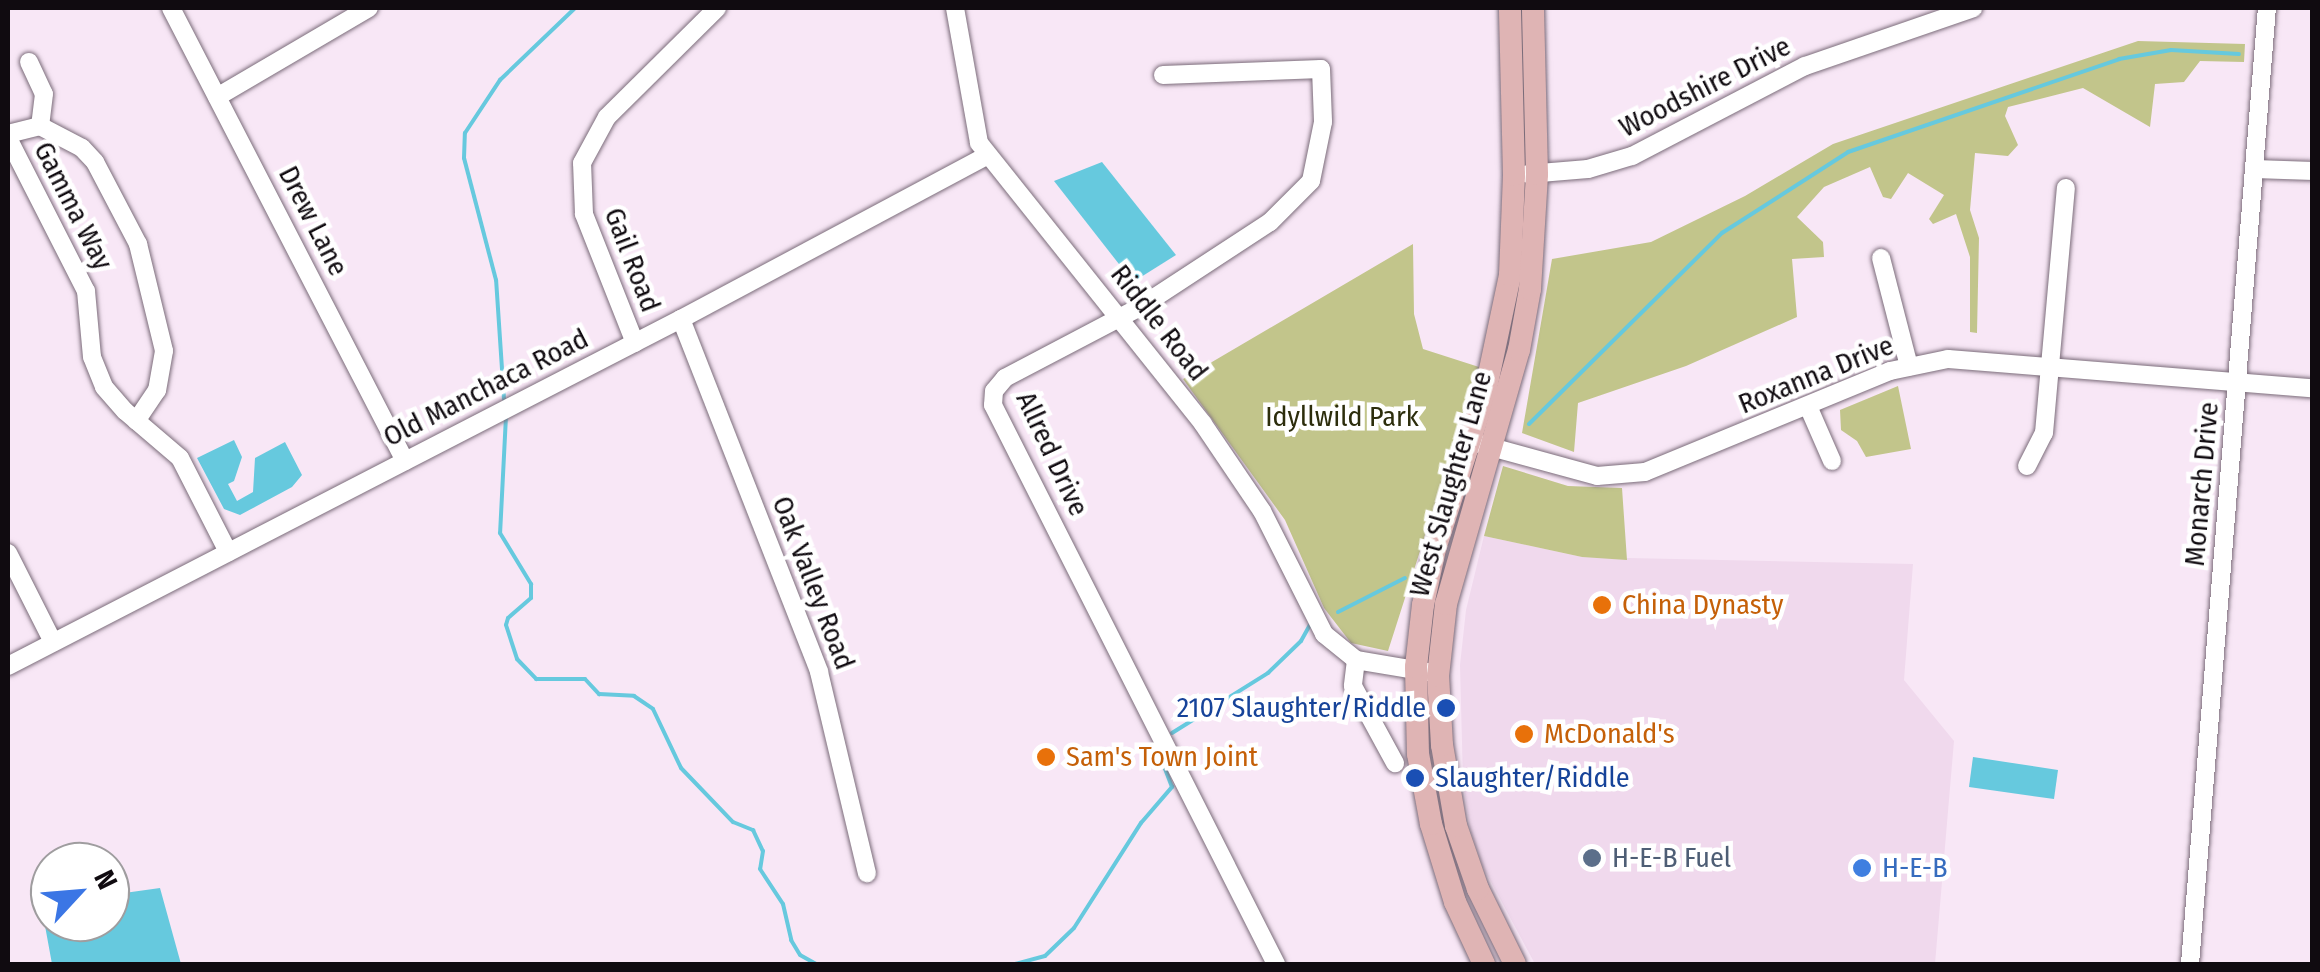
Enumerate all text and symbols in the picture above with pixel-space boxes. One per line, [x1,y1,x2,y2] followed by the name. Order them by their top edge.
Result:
[1614,29,1796,145] street label: Woodshire Drive
[26,136,120,276] street label: Gamma Way
[271,161,355,281] street label: Drew Lane
[597,203,667,317] street label: Gail Road
[1103,258,1215,388] street label: Riddle Road
[378,322,594,454] street label: Old Manchaca Road
[1734,329,1898,421] street label: Roxanna Drive
[1403,367,1499,601] street label: West Slaughter Lane
[1009,387,1095,521] street label: Allred Drive
[1265,400,1419,434] park label: Idyllwild Park
[2178,401,2226,567] street label: Monarch Drive
[765,492,861,674] street label: Oak Valley Road
[1622,588,1783,622] place label: China Dynasty
[1591,594,1613,616] marker: China Dynasty
[1177,691,1426,725] place label: 2107 Slaughter/Riddle
[1435,697,1457,719] marker: 2107 Slaughter/Riddle
[1544,717,1675,751] place label: McDonald's
[1513,723,1535,745] marker: McDonald's
[1066,740,1258,774] place label: Sam's Town Joint
[1035,746,1057,768] marker: Sam's Town Joint
[1435,761,1630,795] place label: Slaughter/Riddle
[1404,767,1426,789] marker: Slaughter/Riddle
[1612,841,1731,875] place label: H-E-B Fuel
[30,842,130,942] north arrow
[1581,847,1603,869] marker: H-E-B Fuel
[1882,851,1948,885] place label: H-E-B
[1851,857,1873,879] marker: H-E-B
[87,865,124,894] text: N

